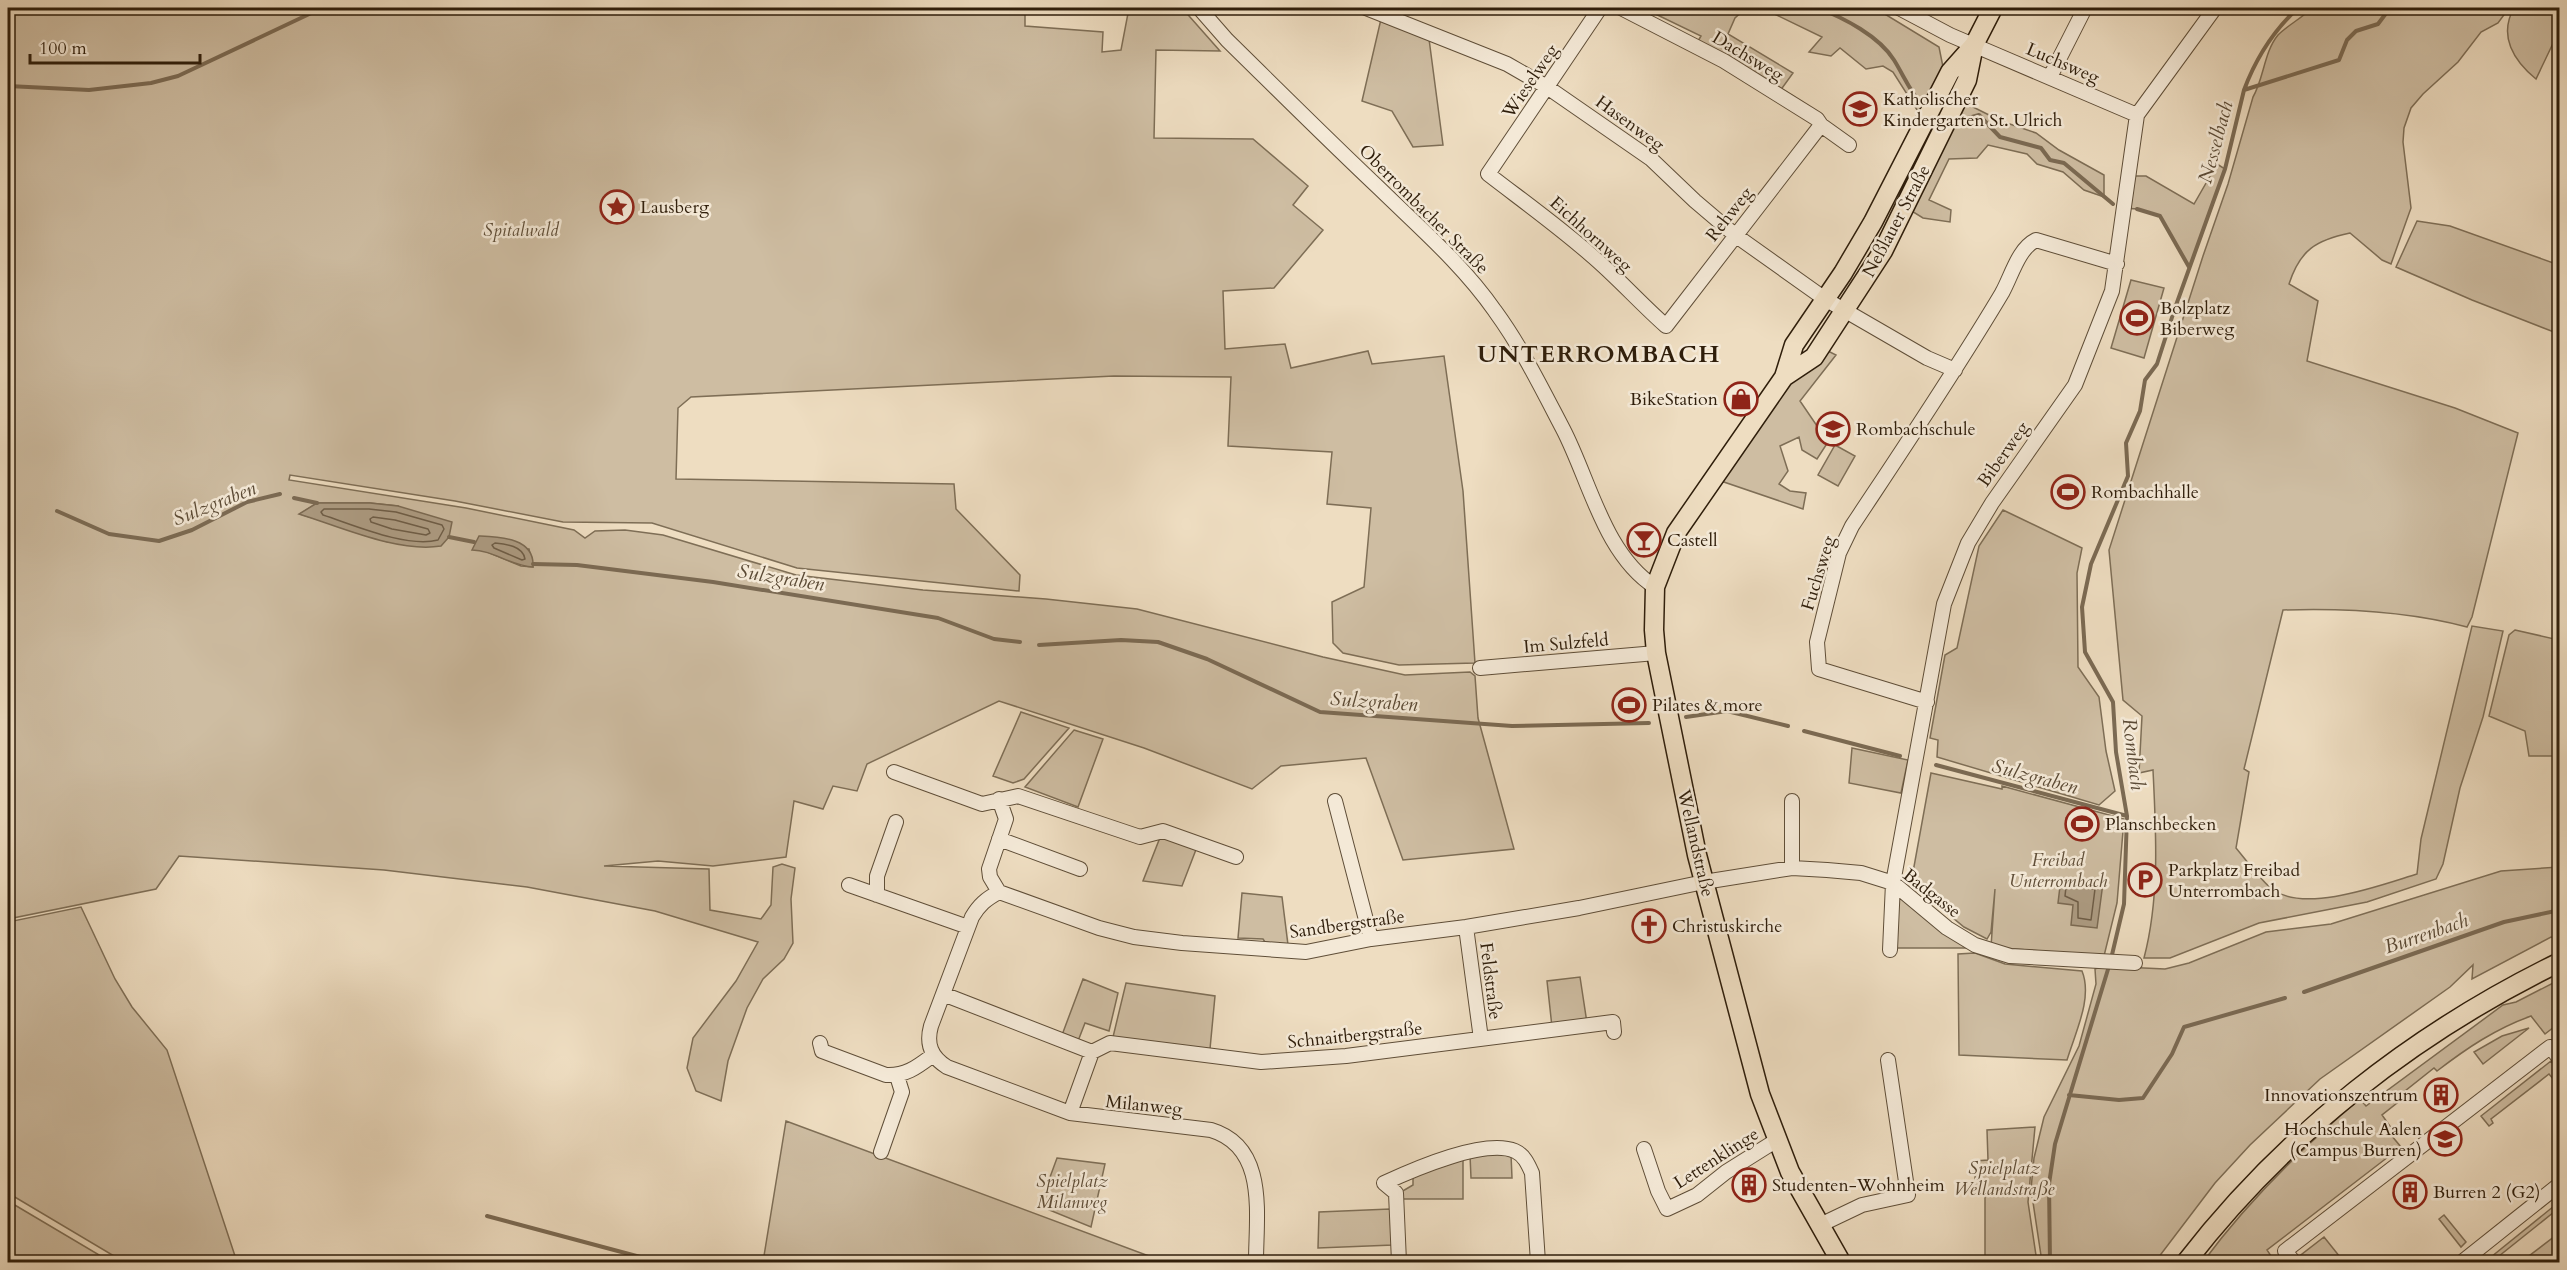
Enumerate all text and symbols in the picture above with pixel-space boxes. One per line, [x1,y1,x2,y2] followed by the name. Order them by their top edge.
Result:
[1707,25,1789,88] street label: Dachsweg
[30,27,200,65] scale bar
[39,36,87,61] text: 100 m
[2022,37,2104,90] street label: Luchsweg
[1496,38,1565,124] street label: Wieselweg
[1883,87,2063,133] place label: Katholischer Kindergarten St. Ulrich
[1590,90,1670,158] street label: Hasenweg
[1842,91,1878,127] school or university icon: Katholischer Kindergarten St. Ulrich
[2192,98,2240,186] water label: Nesselbach
[1353,139,1494,280] street label: Oberrombacher Straße
[1856,161,1937,282] street label: Neßlauer Straße
[1700,181,1759,247] street label: Rehweg
[599,189,635,225] place icon: Lausberg
[1544,191,1638,279] street label: Eichhornweg
[640,195,710,220] place label: Lausberg
[483,218,560,243] park label: Spitalwald
[2160,296,2235,342] place label: Bolzplatz Biberweg
[2119,300,2155,336] sports icon: Bolzplatz Biberweg
[1477,338,1721,371] district label: UNTERROMBACH
[1723,381,1759,417] shop icon: BikeStation
[1630,387,1719,412] place label: BikeStation
[1815,411,1851,447] school or university icon: Rombachschule
[1972,416,2036,492] street label: Biberweg
[1856,417,1976,442] place label: Rombachschule
[168,474,260,532] water label: Sulzgraben
[2050,474,2086,510] sports icon: Rombachhalle
[2091,480,2199,505] place label: Rombachhalle
[1626,522,1662,558] bar icon: Castell
[1667,528,1718,553] place label: Castell
[1795,532,1842,614] street label: Fuchsweg
[735,557,827,598] water label: Sulzgraben
[1522,627,1610,660] street label: Im Sulzfeld
[1329,685,1419,718] water label: Sulzgraben
[1611,687,1647,723] sports icon: Pilates & more
[1652,693,1763,718] place label: Pilates & more
[2116,717,2151,792] water label: Rombach
[1989,752,2081,801] water label: Sulzgraben
[1671,786,1720,899] street label: Wellandstraße
[2064,806,2100,842] sports icon: Planschbecken
[2105,812,2217,837] place label: Planschbecken
[2009,848,2108,894] park label: Freibad Unterrombach
[2168,858,2301,904] place label: Parkplatz Freibad Unterrombach
[2127,862,2163,898] parking icon: Parkplatz Freibad Unterrombach
[1897,863,1966,924] street label: Badgasse
[1288,904,1406,945] street label: Sandbergstraße
[2381,906,2472,960] water label: Burrenbach
[1631,908,1667,944] church icon: Christuskirche
[1672,914,1782,939] place label: Christuskirche
[1473,941,1508,1021] street label: Feldstraße
[1286,1016,1424,1055] street label: Schnaitbergstraße
[2423,1077,2459,1113] building icon: Innovationszentrum
[2264,1083,2419,1108] place label: Innovationszentrum
[1104,1089,1185,1122] street label: Milanweg
[2284,1117,2423,1163] place label: Hochschule Aalen (Campus Burren)
[2427,1121,2463,1157] school or university icon: Hochschule Aalen (Campus Burren)
[1669,1122,1764,1195] street label: Lettenklinge
[1954,1156,2055,1202] park label: Spielplatz Wellandstraße
[1731,1167,1767,1203] building icon: Studenten-Wohnheim
[1036,1169,1108,1215] park label: Spielplatz Milanweg
[1772,1173,1946,1198] place label: Studenten-Wohnheim
[2392,1174,2428,1210] building icon: Burren 2 (G2)
[2433,1180,2540,1205] place label: Burren 2 (G2)

